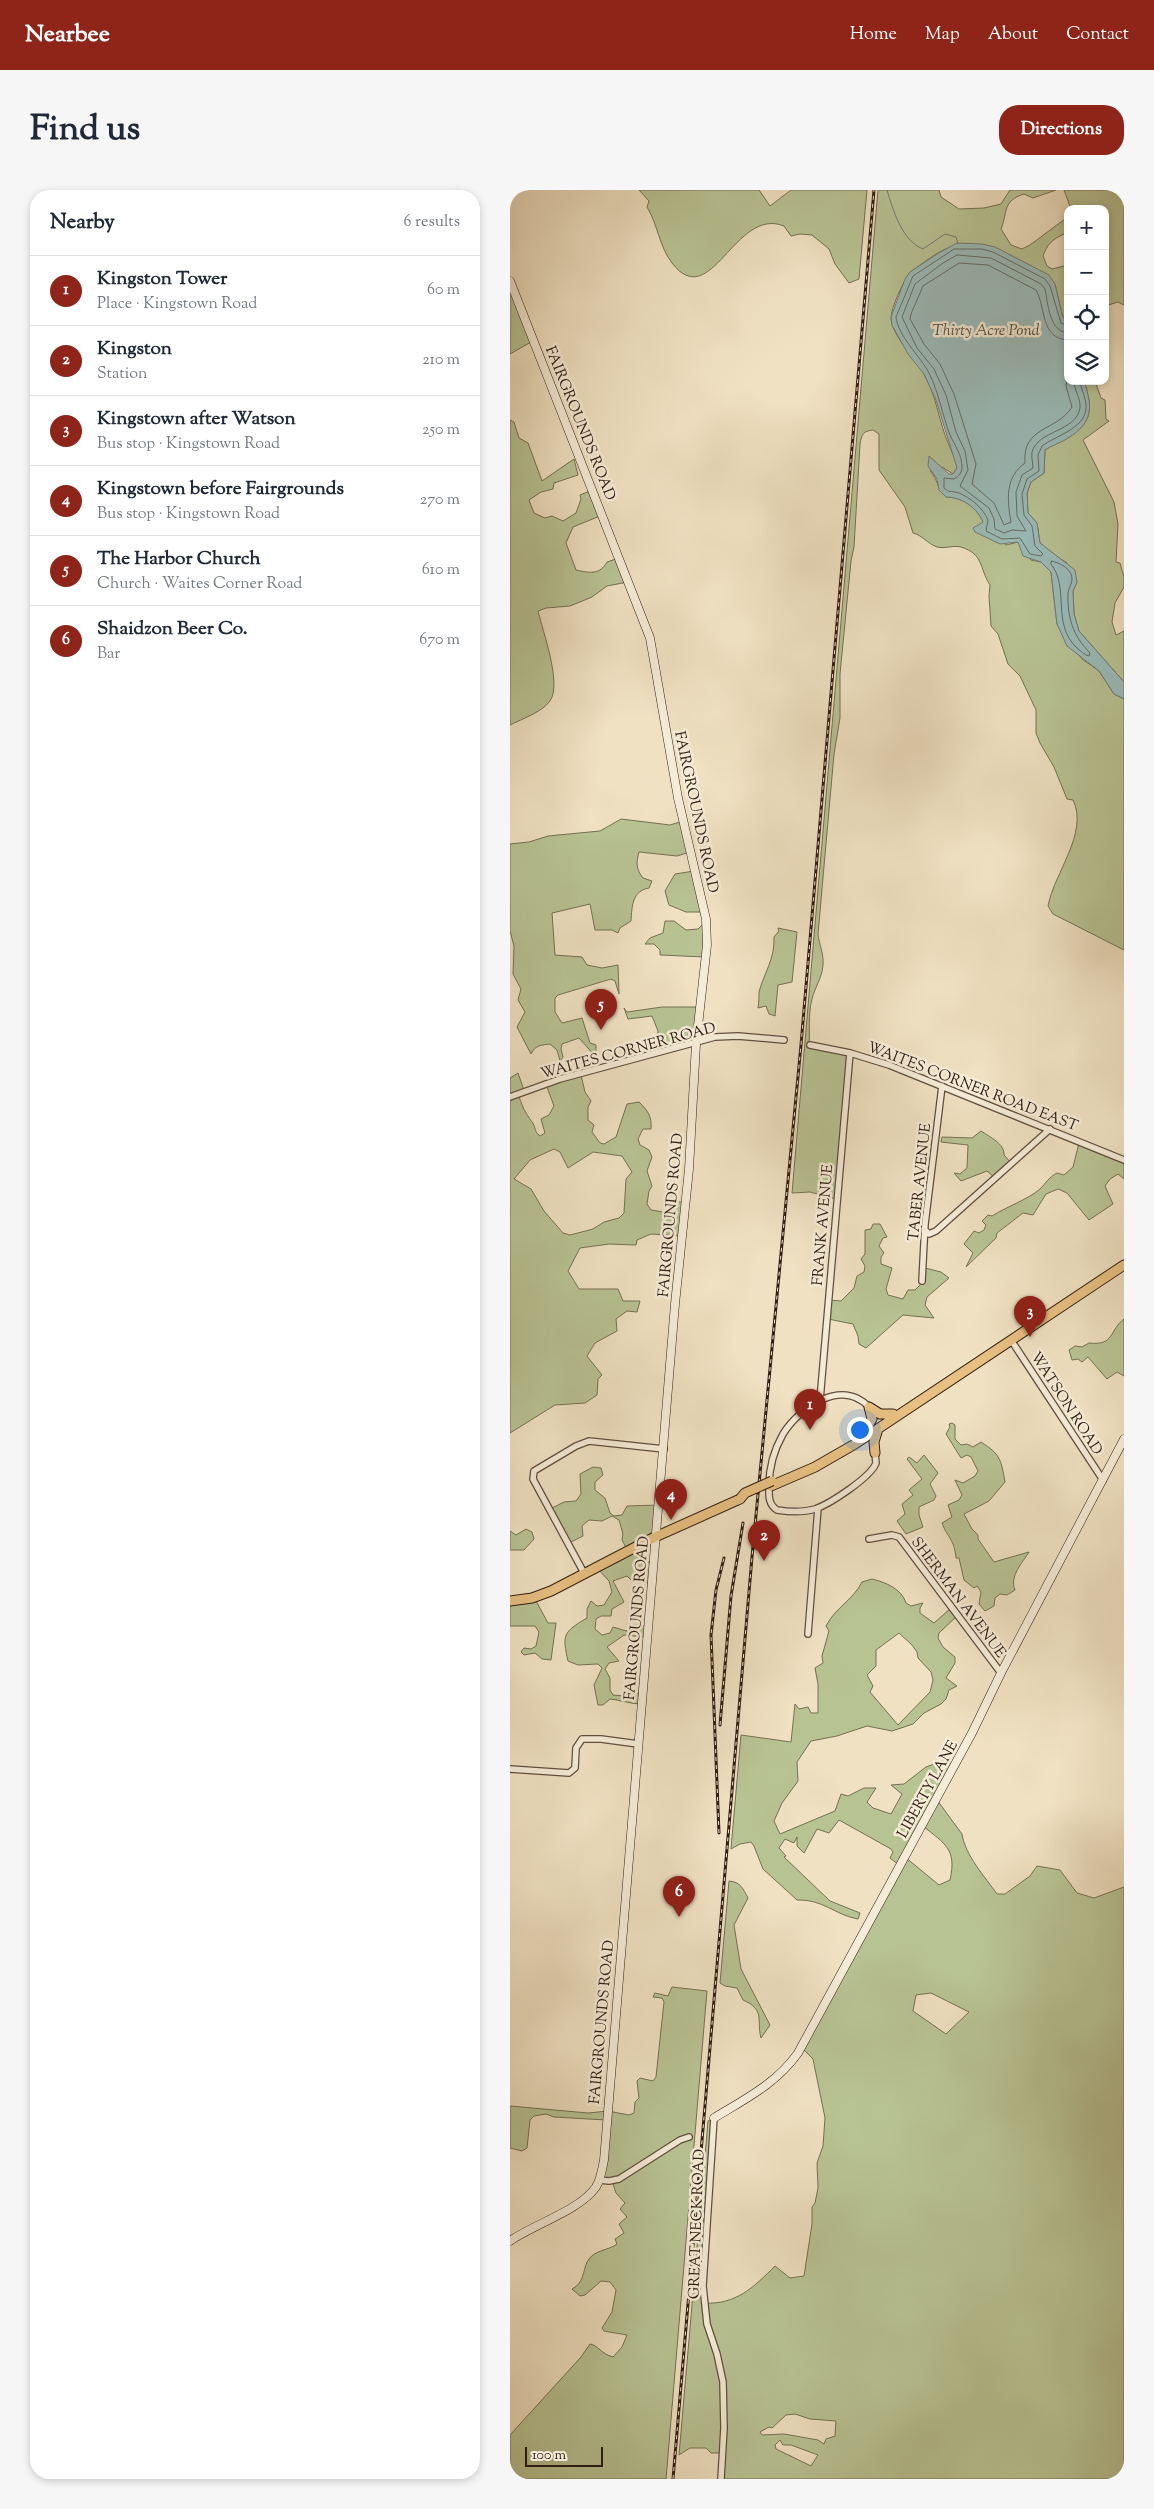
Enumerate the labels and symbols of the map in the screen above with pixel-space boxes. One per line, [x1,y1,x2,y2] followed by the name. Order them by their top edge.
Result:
[932,320,1040,343] water label: Thirty Acre Pond
[539,343,620,504] street label: FAIRGROUNDS ROAD
[668,729,723,895] street label: FAIRGROUNDS ROAD
[585,989,617,1030] pin: 5
[538,1018,718,1085] street label: WAITES CORNER ROAD
[864,1037,1081,1138] street label: WAITES CORNER ROAD EAST
[904,1122,937,1242] street label: TABER AVENUE
[654,1132,689,1298] street label: FAIRGROUNDS ROAD
[808,1164,839,1287] street label: FRANK AVENUE
[1014,1296,1046,1337] pin: 3
[1025,1348,1107,1460] street label: WATSON ROAD
[794,1389,826,1430] pin: 1
[847,1417,873,1443] your location
[655,1479,687,1520] pin: 4
[748,1520,780,1561] pin: 2
[905,1533,1010,1663] street label: SHERMAN AVENUE
[620,1535,655,1701] street label: FAIRGROUNDS ROAD
[893,1737,964,1842] street label: LIBERTY LANE
[663,1876,695,1917] pin: 6
[585,1939,620,2105] street label: FAIRGROUNDS ROAD
[684,2148,711,2300] street label: GREAT NECK ROAD
[525,2444,602,2467] scale bar

